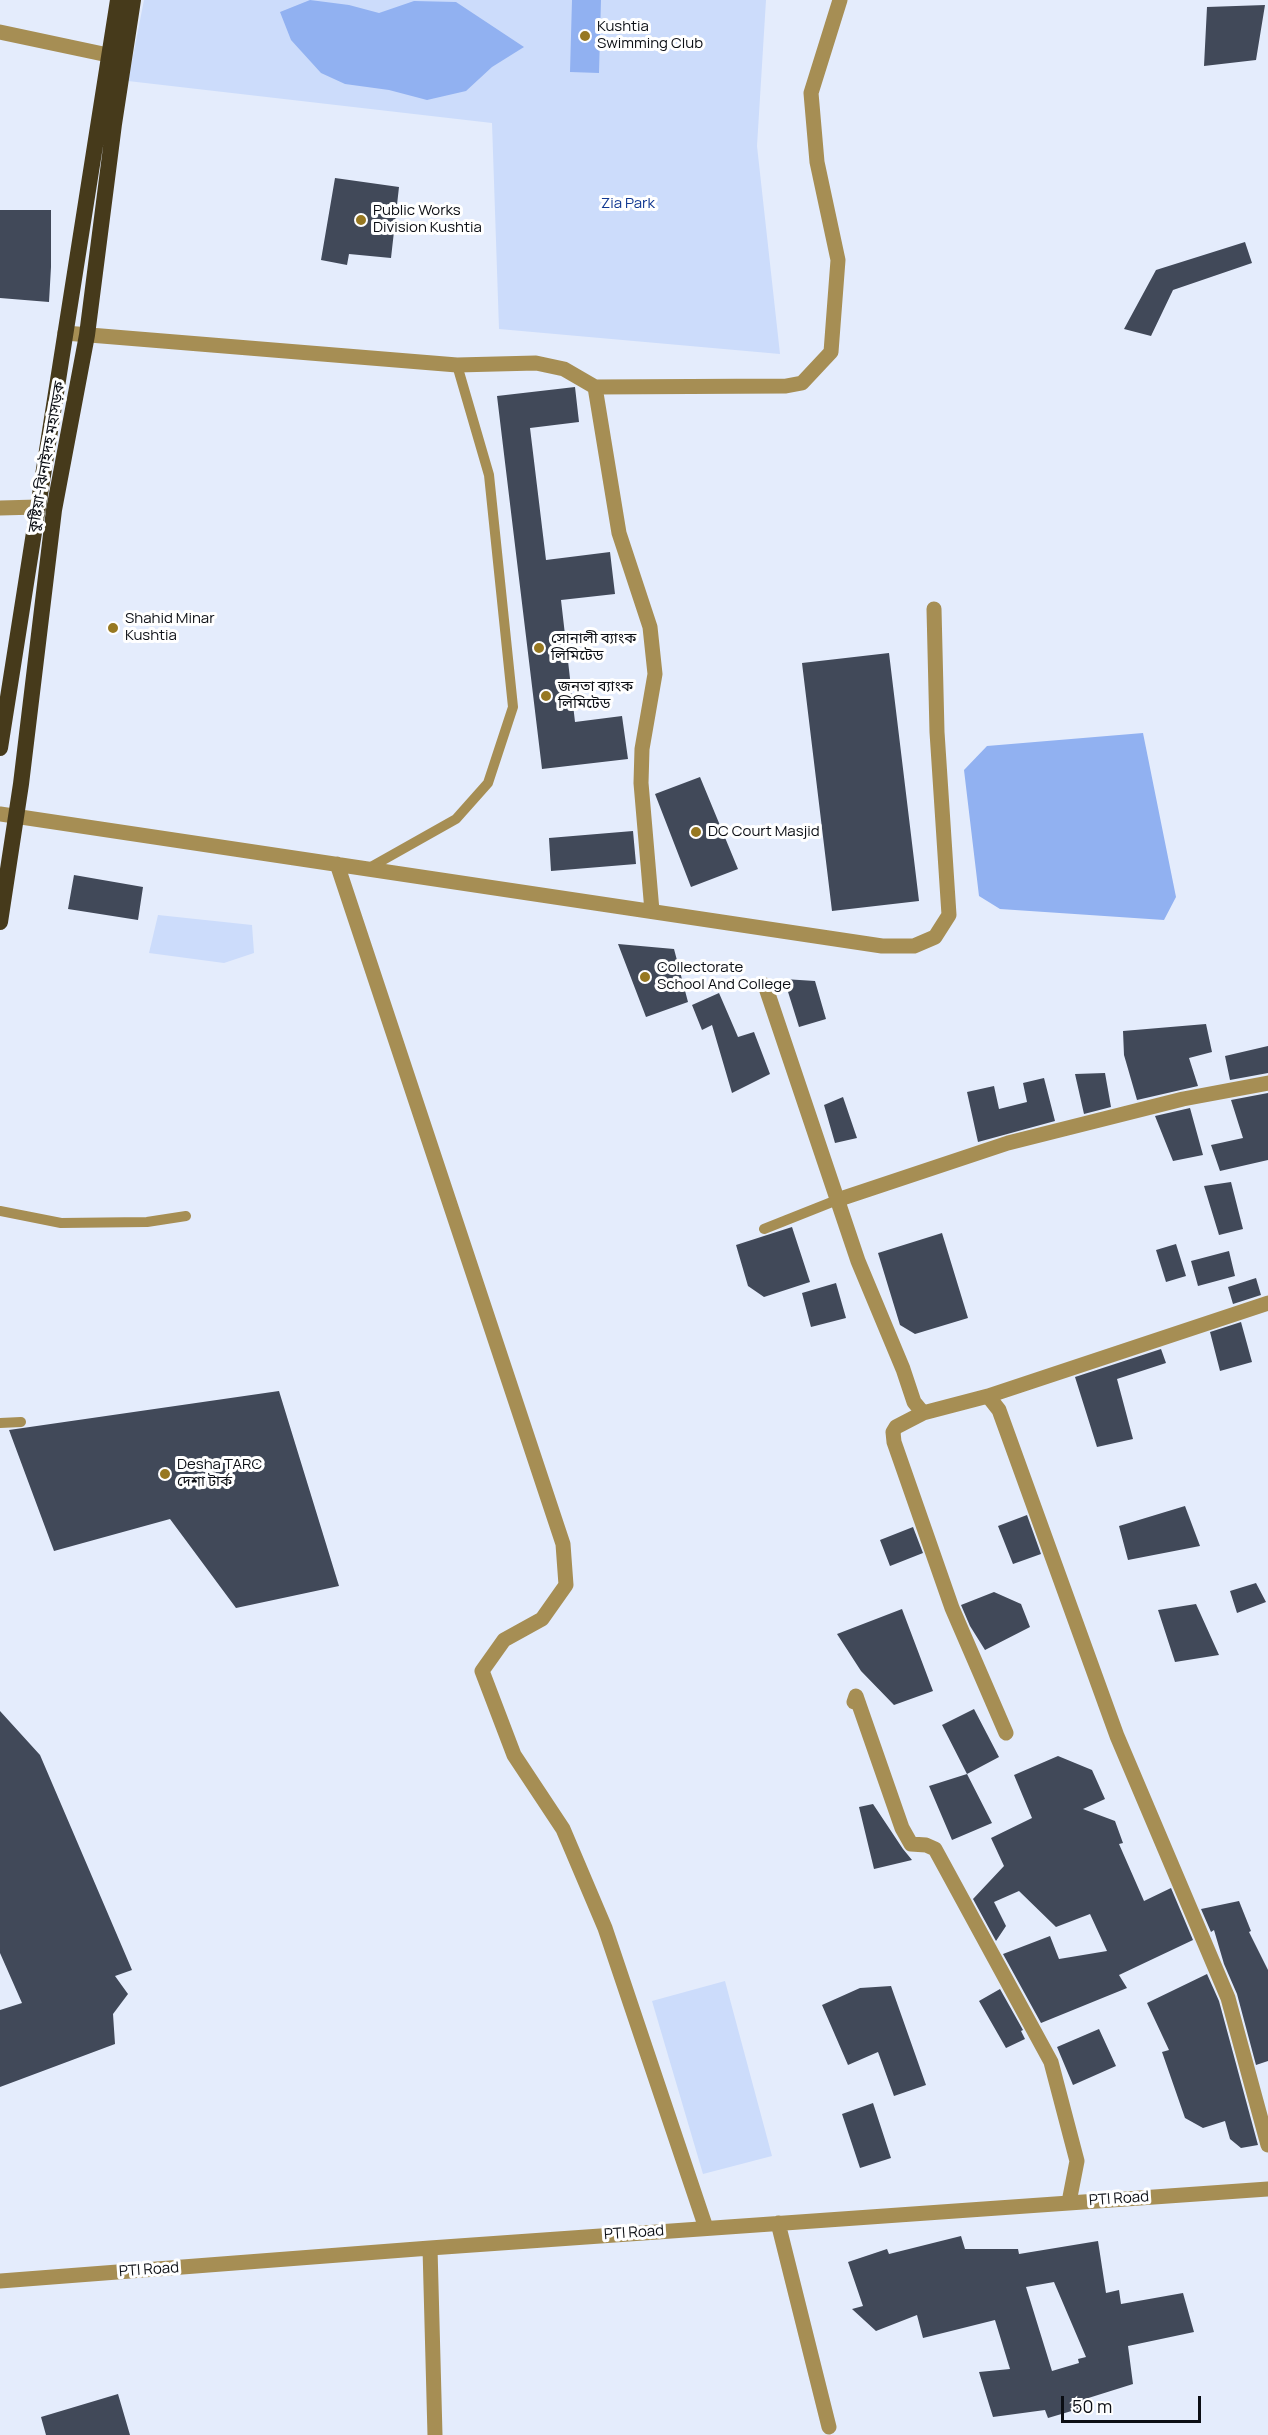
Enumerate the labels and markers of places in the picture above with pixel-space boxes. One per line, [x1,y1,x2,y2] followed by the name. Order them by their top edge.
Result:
[597,18,703,53] place label: Kushtia Swimming Club
[578,29,592,43] marker: Kushtia Swimming Club
[373,202,482,237] place label: Public Works Division Kushtia
[354,213,368,227] marker: Public Works Division Kushtia
[125,610,215,645] place label: Shahid Minar Kushtia
[106,621,120,635] marker: Shahid Minar Kushtia
[551,630,636,665] place label: সোনালী ব্যাংক লিমিটেড
[532,641,546,655] marker: সোনালী ব্যাংক লিমিটেড
[558,678,633,713] place label: জনতা ব্যাংক লিমিটেড
[539,689,553,703] marker: জনতা ব্যাংক লিমিটেড
[708,823,820,841] place label: DC Court Masjid
[689,825,703,839] marker: DC Court Masjid
[657,959,791,994] place label: Collectorate School And College
[638,970,652,984] marker: Collectorate School And College
[177,1456,262,1491] place label: Desha TARC দেশা টার্ক
[158,1467,172,1481] marker: Desha TARC দেশা টার্ক

